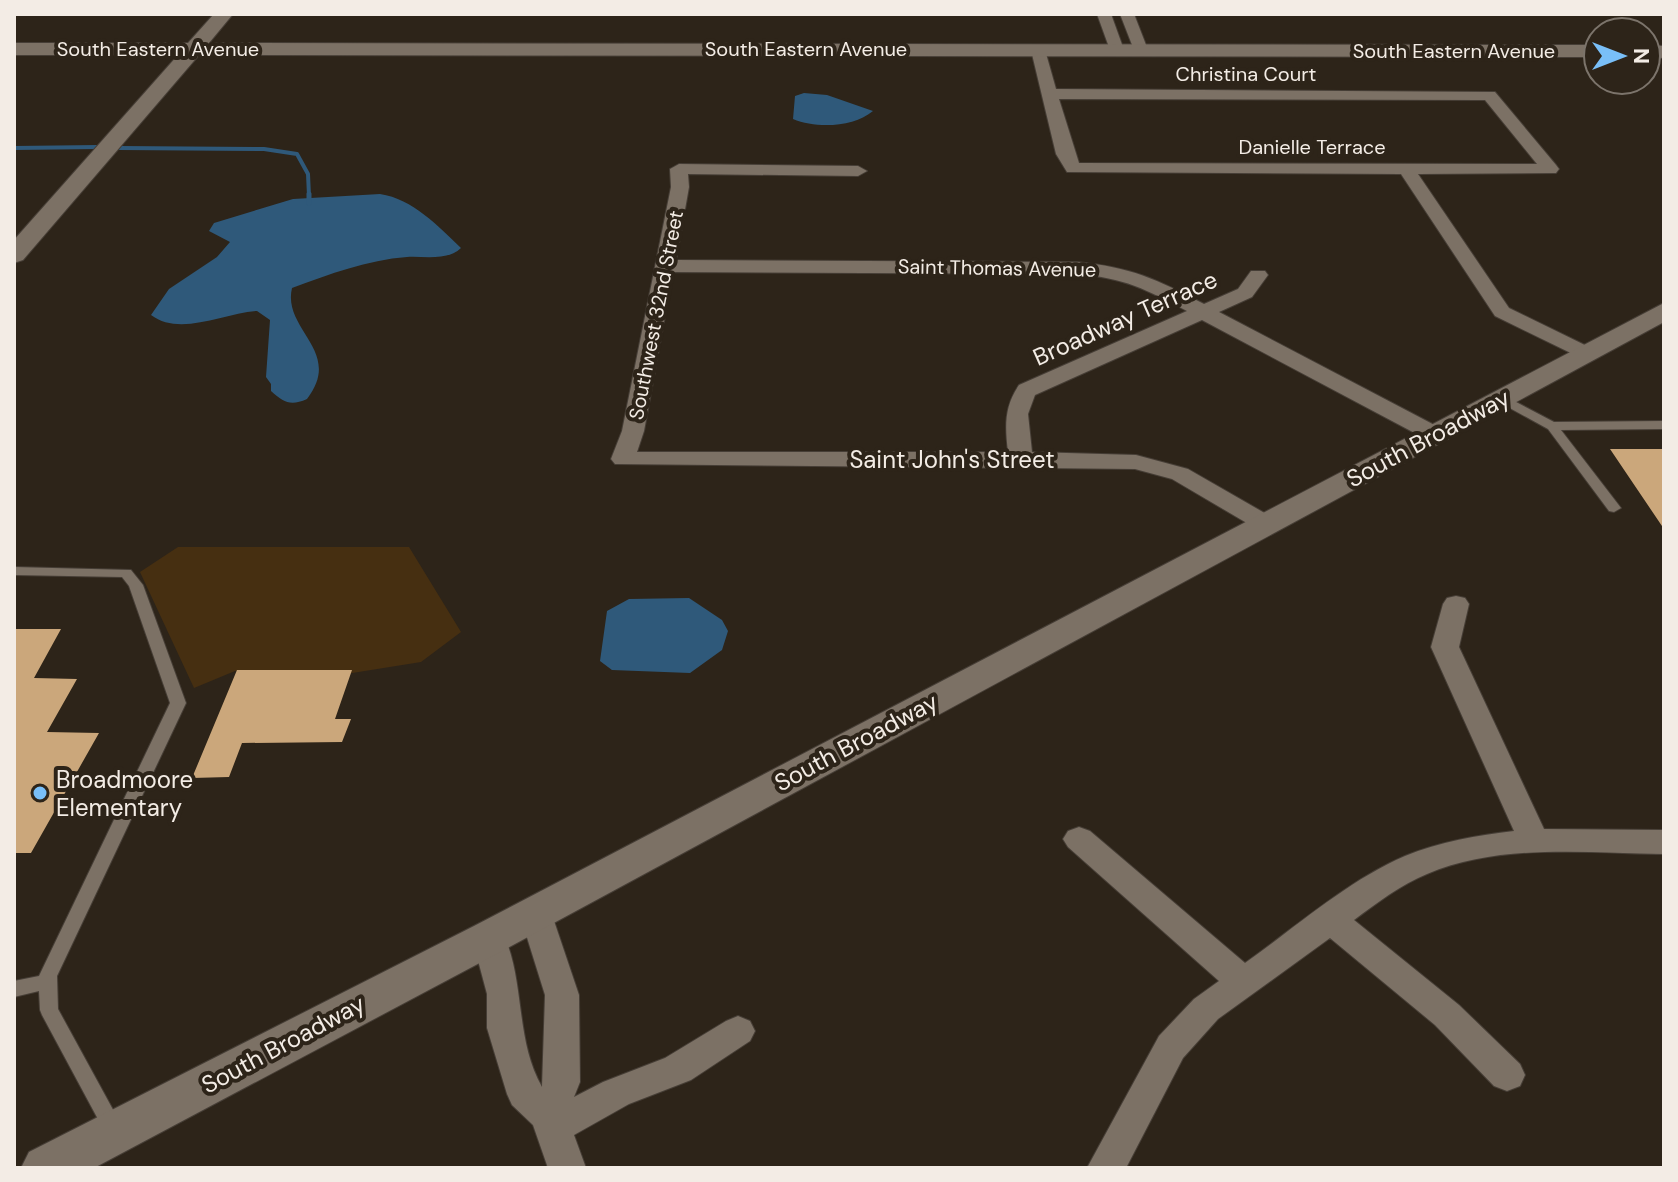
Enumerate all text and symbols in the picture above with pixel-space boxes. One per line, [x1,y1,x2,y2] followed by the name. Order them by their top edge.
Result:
[1582,16,1662,96] north arrow
[57,36,259,62] street label: South Eastern Avenue
[705,36,907,62] street label: South Eastern Avenue
[1353,38,1555,64] street label: South Eastern Avenue
[1627,48,1656,64] text: N
[1176,61,1317,87] street label: Christina Court
[1238,134,1386,160] street label: Danielle Terrace
[623,208,689,422] street label: Southwest 32nd Street
[898,253,1096,283] street label: Saint Thomas Avenue
[1028,263,1222,373] street label: Broadway Terrace
[1341,382,1515,494] street label: South Broadway
[849,444,1055,475] street label: Saint John's Street
[769,686,943,798] street label: South Broadway
[56,764,193,823] place label: Broadmoore Elementary
[31,784,49,802] marker: Broadmoore Elementary
[196,988,370,1100] street label: South Broadway

